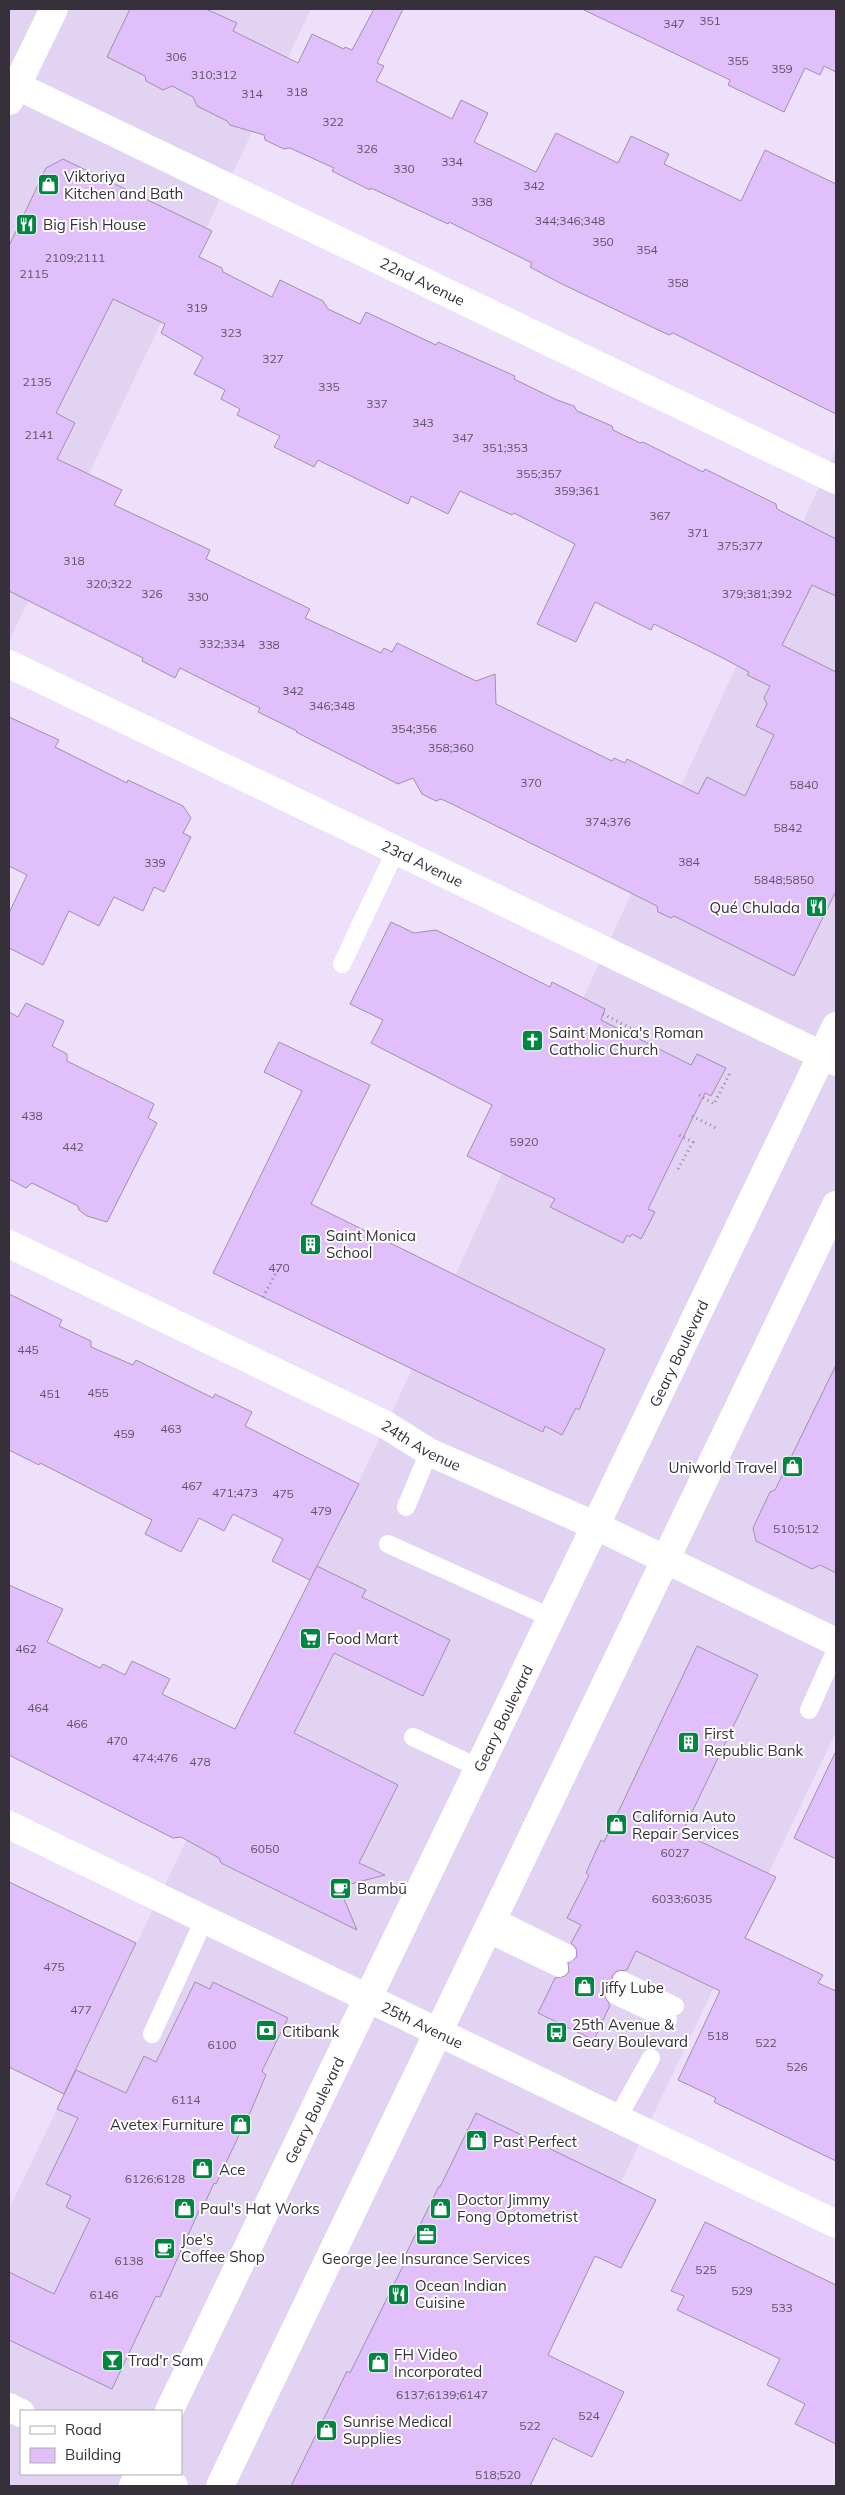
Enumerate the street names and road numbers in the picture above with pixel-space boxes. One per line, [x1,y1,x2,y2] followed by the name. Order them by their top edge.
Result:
[377,253,468,310] street label: 22nd Avenue
[379,835,467,891] street label: 23rd Avenue
[645,1297,712,1410] street label: Geary Boulevard
[378,1415,464,1475] street label: 24th Avenue
[469,1662,536,1775] street label: Geary Boulevard
[379,1997,466,2052] street label: 25th Avenue
[280,2054,348,2167] street label: Geary Boulevard

